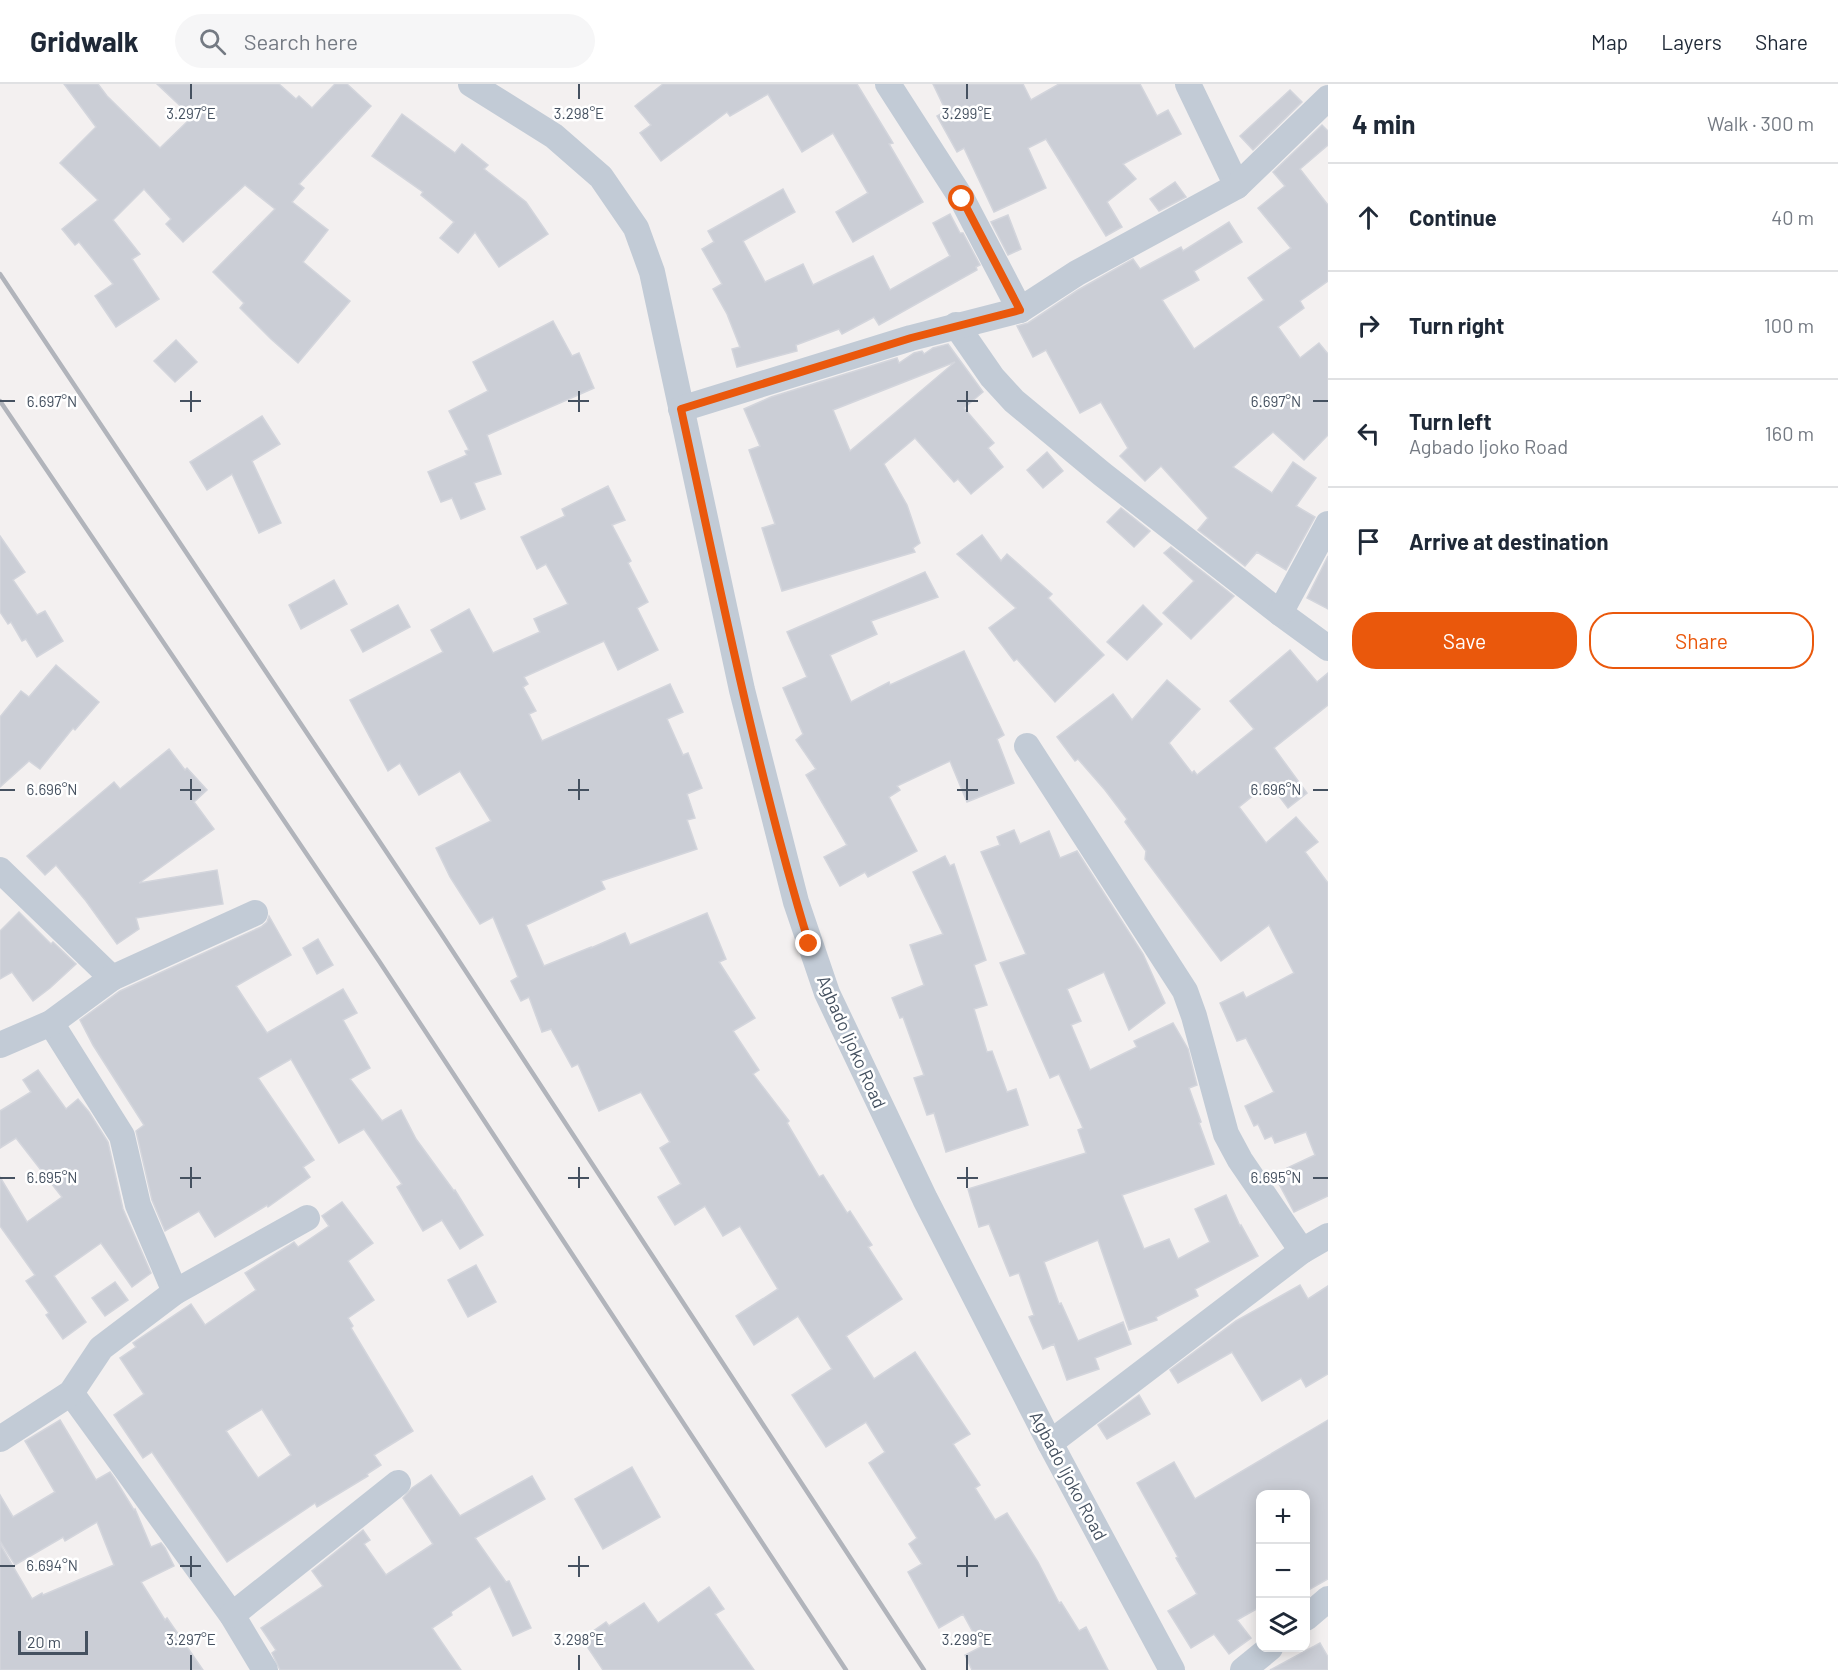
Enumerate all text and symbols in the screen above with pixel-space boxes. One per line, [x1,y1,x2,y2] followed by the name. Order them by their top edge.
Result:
[175,14,595,68] search box
[30,24,139,58] text: Gridwalk
[196,25,229,58] icon: search
[244,28,358,54] text: Search here
[1591,29,1628,54] text: Map
[1661,29,1722,54] text: Layers
[1755,29,1808,54] text: Share
[166,104,216,122] text: 3.297°E
[554,104,604,122] text: 3.298°E
[942,104,992,122] text: 3.299°E
[1352,108,1416,139] text: 4 min
[1707,111,1814,135] text: Walk · 300 m
[948,185,974,211] route start
[1352,201,1385,234] icon: ahead
[1409,204,1497,230] text: Continue
[1771,205,1814,229] text: 40 m
[1352,309,1385,342] icon: right
[1409,312,1504,338] text: Turn right
[1764,313,1814,337] text: 100 m
[27,392,77,410] text: 6.697°N
[1251,392,1301,410] text: 6.697°N
[1409,408,1492,434] text: Turn left
[1352,417,1385,450] icon: left
[1765,421,1814,445] text: 160 m
[1409,434,1568,458] text: Agbado Ijoko Road
[1352,525,1385,558] icon: arrive
[1409,528,1608,554] text: Arrive at destination
[1352,612,1577,669] button: Save
[1589,612,1814,669] button: Share
[26,780,78,798] text: 6.696°N
[1250,780,1302,798] text: 6.696°N
[795,930,821,956] route end
[813,972,891,1111] street label: Agbado Ijoko Road
[26,1168,78,1186] text: 6.695°N
[1250,1168,1302,1186] text: 6.695°N
[1026,1407,1112,1544] street label: Agbado Ijoko Road
[1256,1490,1310,1652] map controls
[1256,1490,1310,1544] button: +
[1256,1544,1310,1598] button: −
[26,1556,78,1574] text: 6.694°N
[1256,1598,1310,1652] button: layers
[18,1628,88,1656] scale bar
[166,1630,216,1648] text: 3.297°E
[554,1630,604,1648] text: 3.298°E
[942,1630,992,1648] text: 3.299°E
[27,1632,61,1651] text: 20 m

